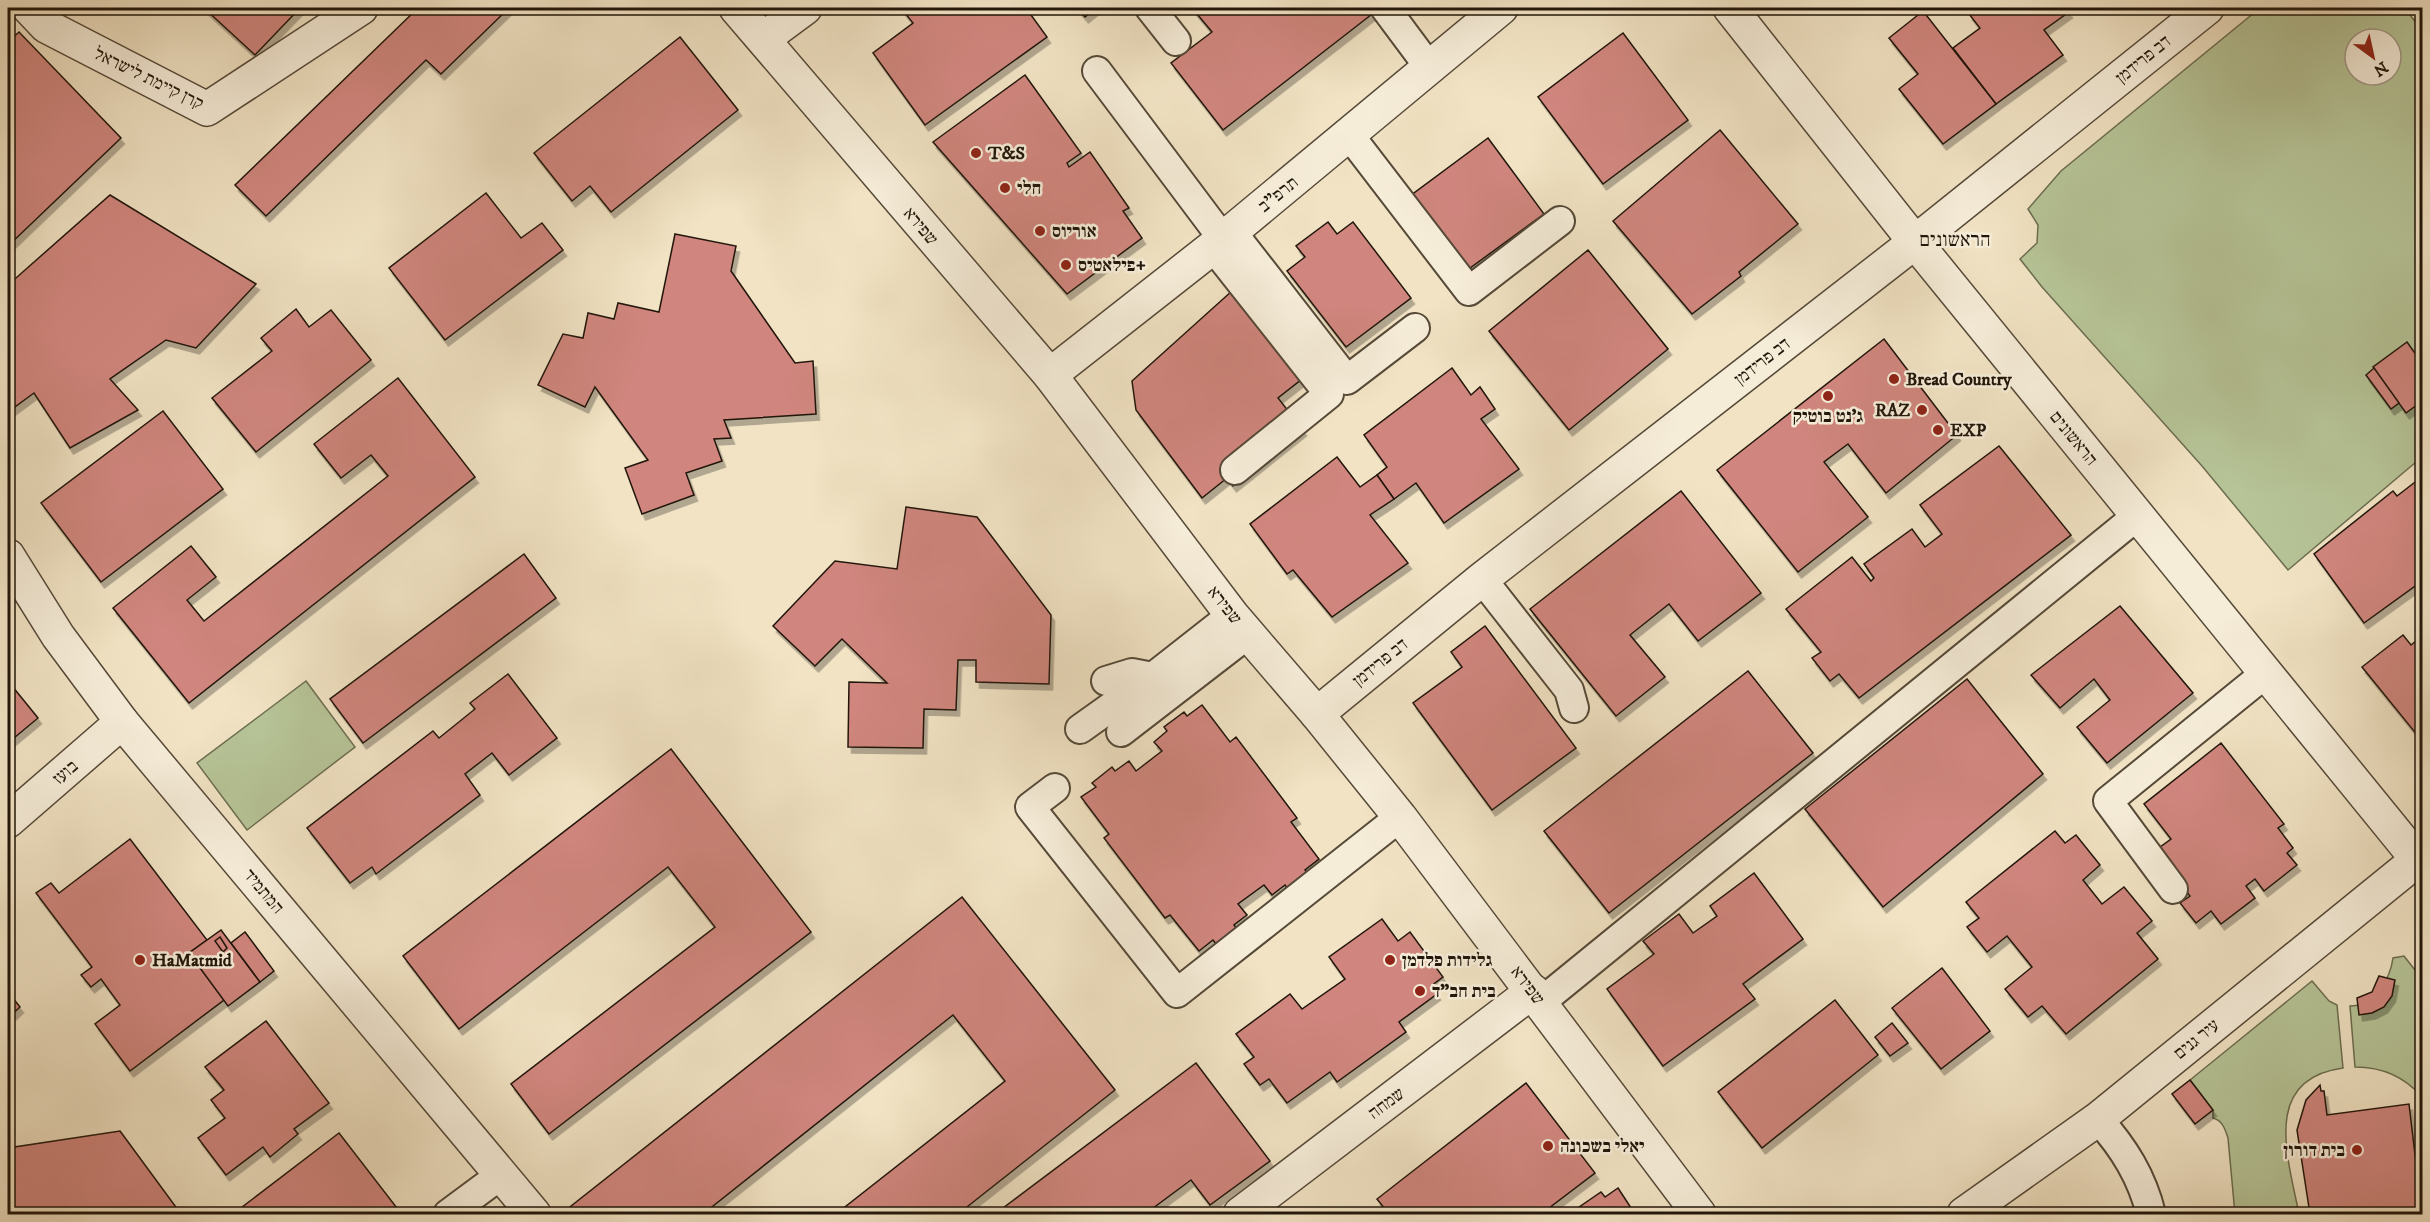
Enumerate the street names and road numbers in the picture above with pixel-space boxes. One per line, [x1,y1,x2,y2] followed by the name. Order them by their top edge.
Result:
[2111,31,2176,89] street label: דב פרידמן
[90,43,207,115] street label: קרן קיימת לישראל
[1254,172,1303,218] street label: תרפ"ב
[898,203,942,250] street label: שפירא
[1730,333,1795,391] street label: דב פרידמן
[2044,407,2102,471] street label: הראשונים
[1202,582,1246,629] street label: שפירא
[1348,634,1413,692] street label: דב פרידמן
[48,755,83,790] street label: בועז
[238,865,288,919] street label: המתמיד
[1506,962,1549,1009] street label: שפירא
[2169,1015,2224,1065] street label: עיר גנים
[1364,1083,1409,1125] street label: שמחה

